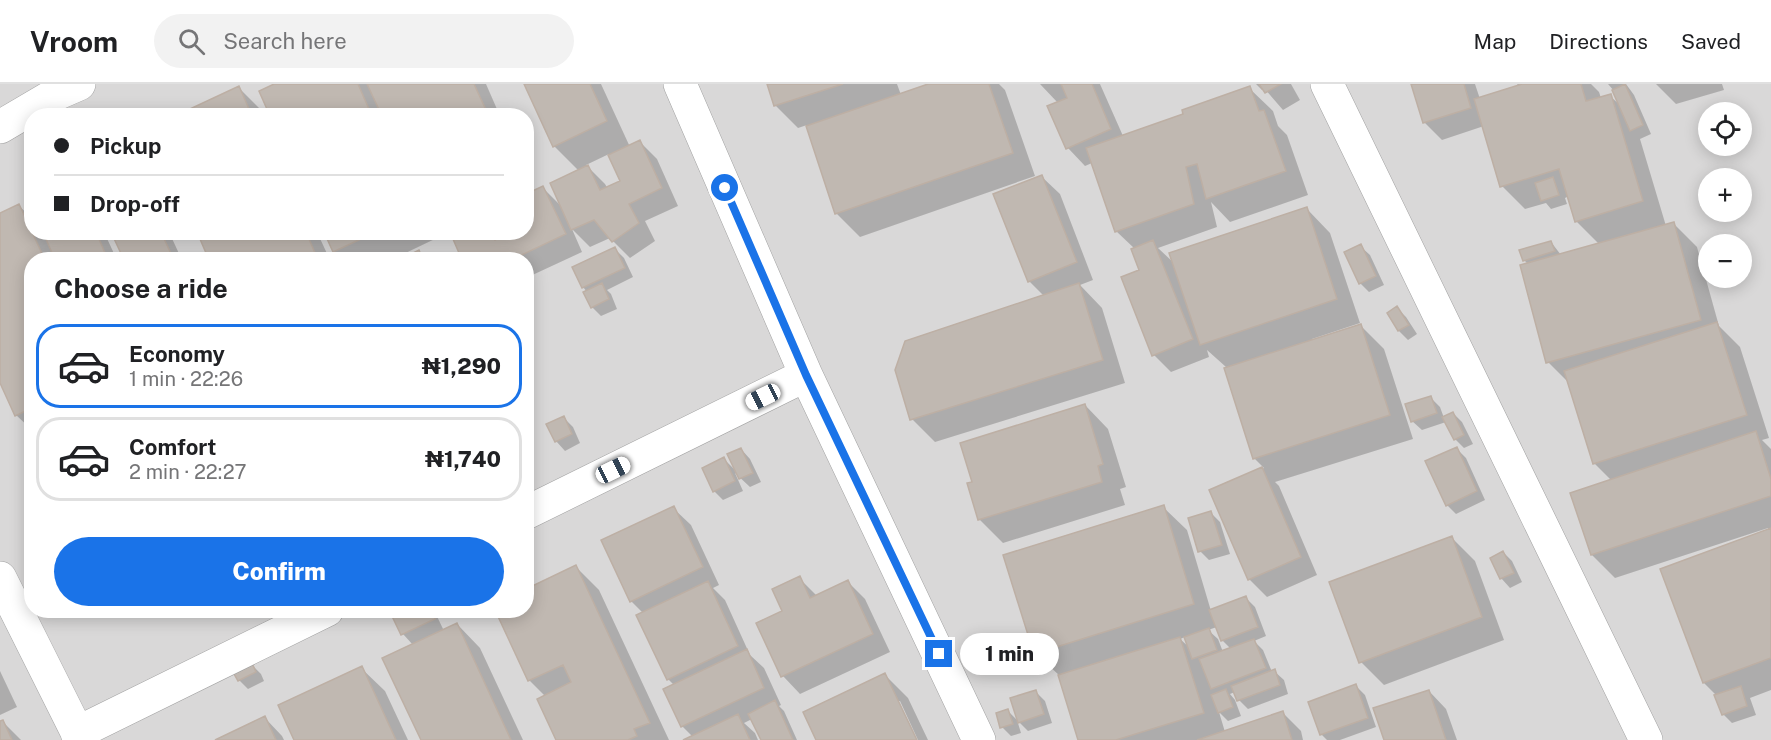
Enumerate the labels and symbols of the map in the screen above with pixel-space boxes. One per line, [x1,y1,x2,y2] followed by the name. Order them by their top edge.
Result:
[711,174,738,201] route start
[743,381,783,413] car
[593,454,633,486] car
[960,633,1059,675] callout: 1 min
[925,640,952,667] route end

